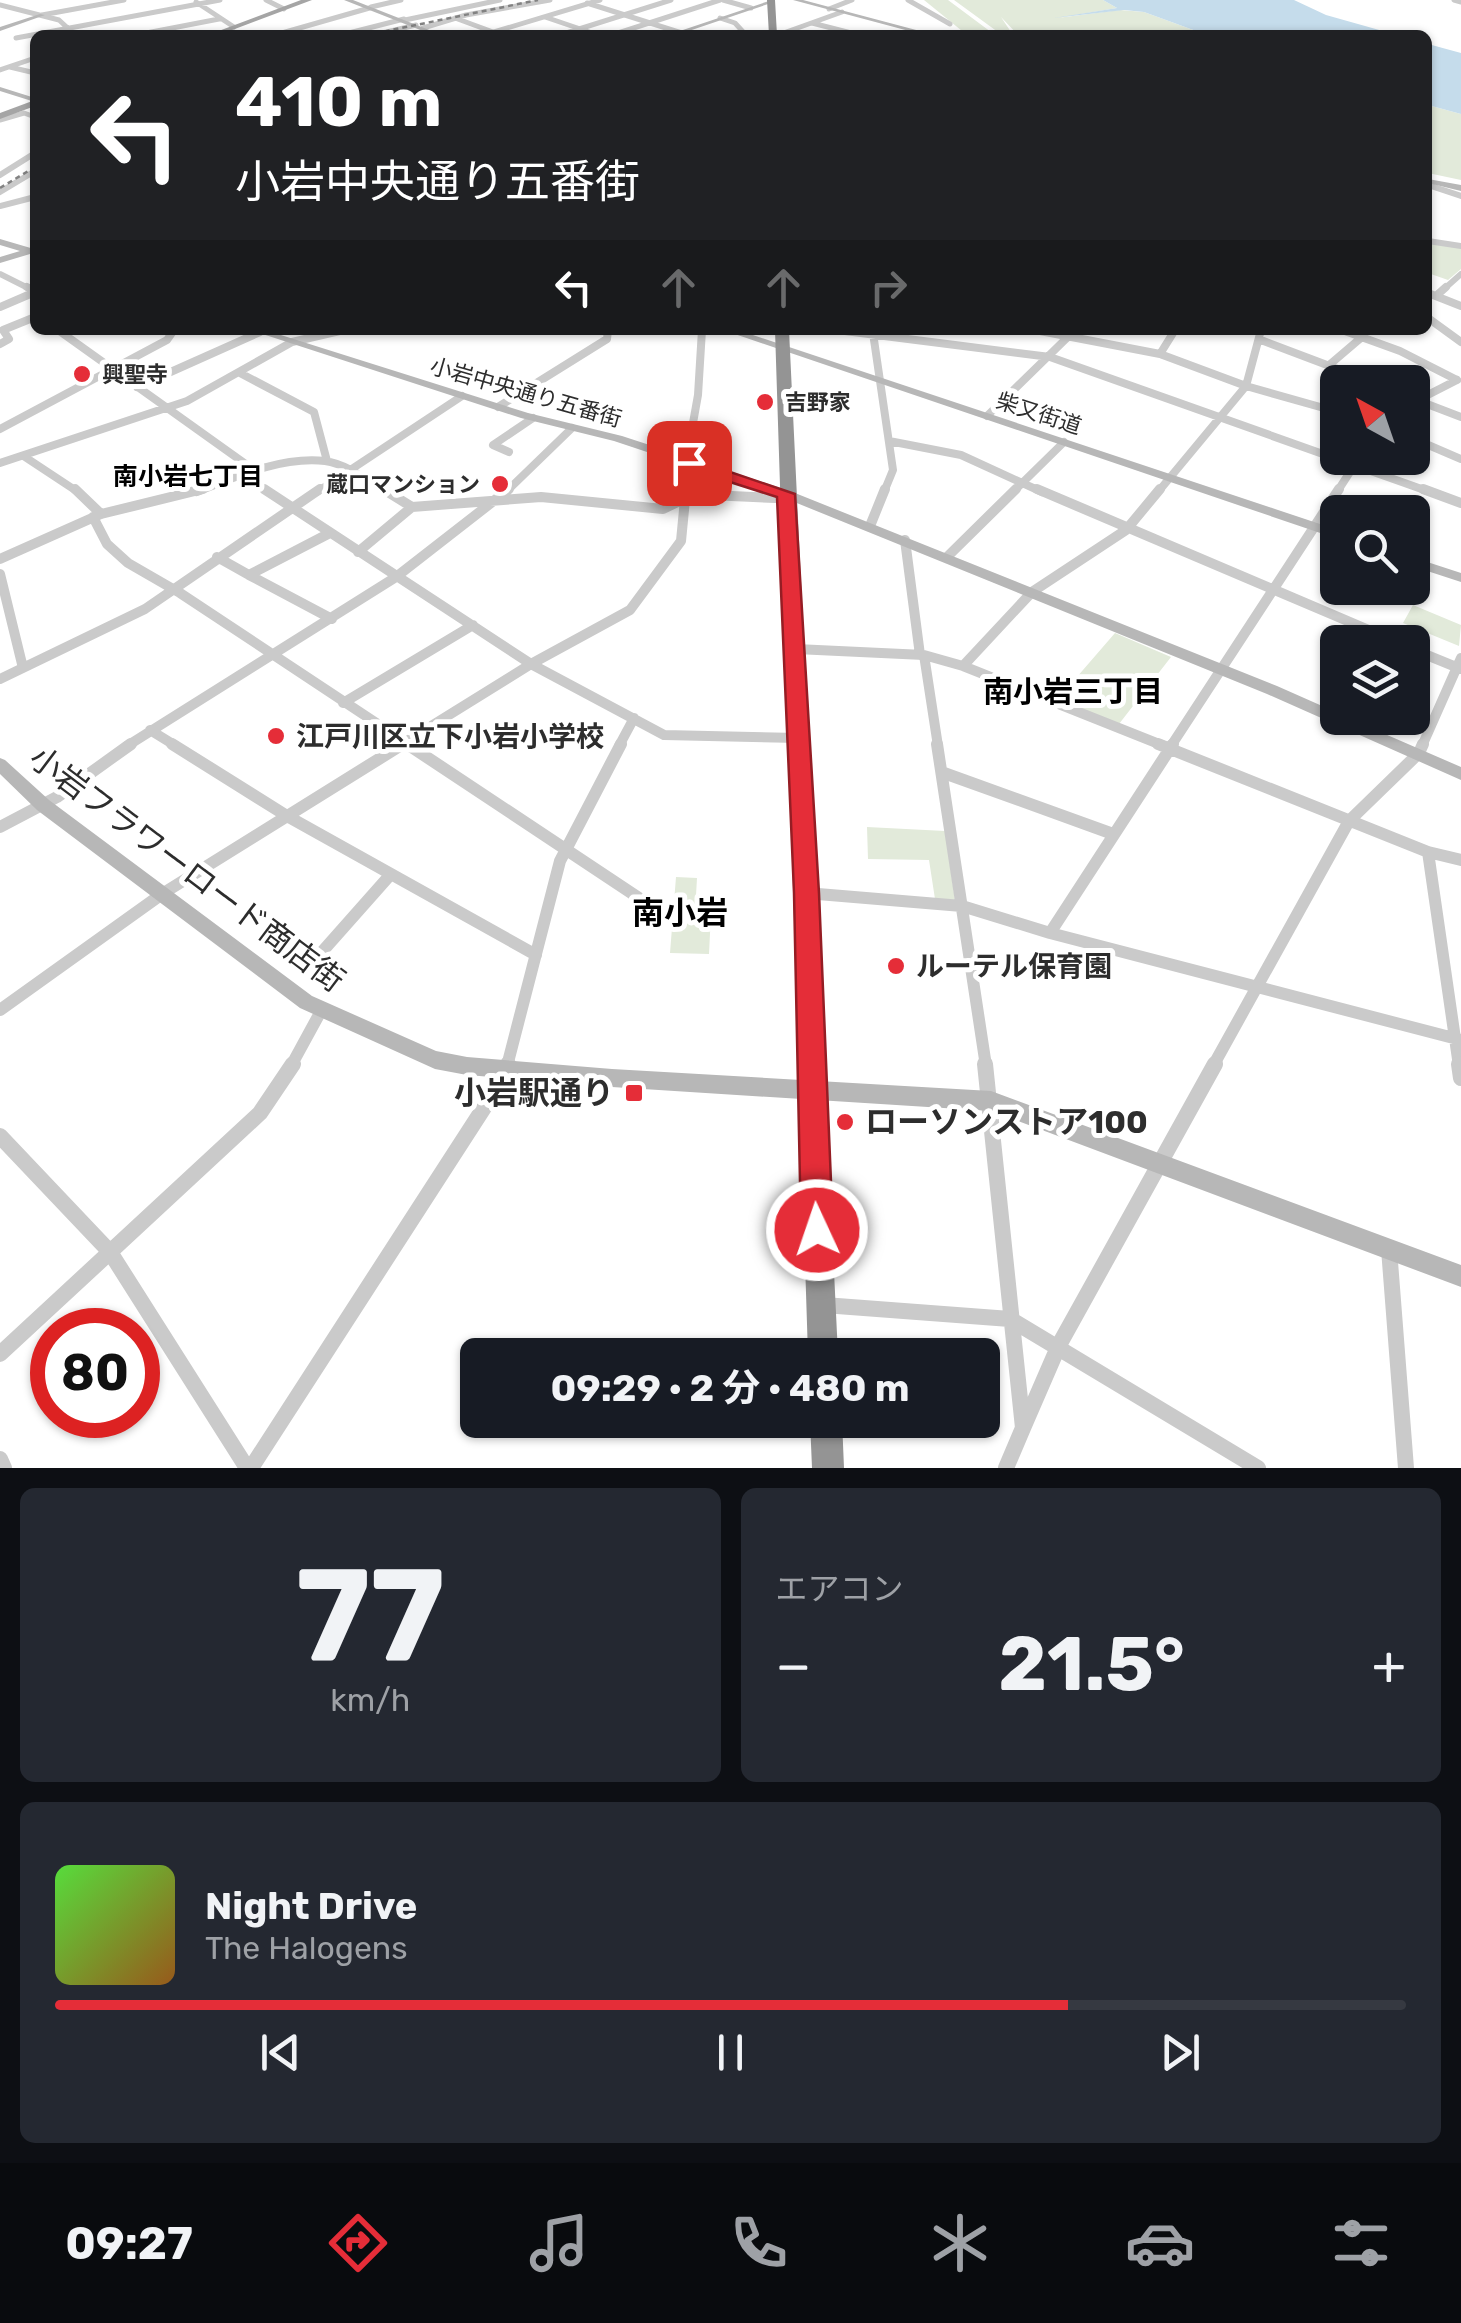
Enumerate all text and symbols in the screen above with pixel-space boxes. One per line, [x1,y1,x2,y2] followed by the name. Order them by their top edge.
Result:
[235,61,443,144] text: 410 m
[70,70,200,200] icon: left
[235,155,640,208] text: 小岩中央通り五番街
[546,260,601,315] icon: left
[651,260,706,315] icon: ahead
[756,260,811,315] icon: ahead
[861,260,916,315] icon: right
[427,352,625,433] street label: 小岩中央通り五番街
[102,361,168,388] place label: 興聖寺
[71,363,93,385] marker: 興聖寺
[1320,365,1430,475] north arrow
[1320,365,1430,735] map controls
[993,387,1085,440] street label: 柴又街道
[785,389,851,416] place label: 吉野家
[754,391,776,413] marker: 吉野家
[647,421,732,506] pin
[662,436,717,491] icon: arrive
[113,462,263,491] district label: 南小岩七丁目
[326,471,480,498] place label: 蔵口マンション
[489,473,511,495] marker: 蔵口マンション
[1320,495,1430,605] button: search
[1320,625,1430,735] button: layers
[983,674,1163,710] district label: 南小岩三丁目
[296,720,604,753] place label: 江戸川区立下小岩小学校
[265,725,287,747] marker: 江戸川区立下小岩小学校
[22,738,352,1000] street label: 小岩フラワーロード商店街
[632,894,728,932] district label: 南小岩
[916,950,1112,983] place label: ルーテル保育園
[885,955,907,977] marker: ルーテル保育園
[454,1074,614,1112] place label: 小岩駅通り
[623,1082,645,1104] marker: 小岩駅通り
[865,1103,1148,1141] place label: ローソンストア100
[834,1111,856,1133] marker: ローソンストア100
[765,1178,869,1282] position arrow
[30,1308,160,1438] speed limit sign: 80
[550,1365,910,1411] text: 09:29 · 2 分 · 480 m
[296,1538,445,1693] text: 77
[776,1570,904,1608] text: エアコン
[998,1620,1185,1709] text: 21.5°
[776,1633,811,1698] text: −
[1372,1633,1406,1698] text: +
[330,1681,410,1719] text: km/h
[205,1883,417,1929] text: Night Drive
[205,1929,408,1967] text: The Halogens
[253,2025,308,2080] icon: previous
[703,2025,758,2080] icon: pause
[1153,2025,1208,2080] icon: next
[323,2208,393,2278] icon: directions
[524,2208,594,2278] icon: music
[724,2208,794,2278] icon: phone
[925,2208,995,2278] icon: climate
[1125,2208,1195,2278] icon: car
[1326,2208,1396,2278] icon: filters
[65,2217,193,2270] text: 09:27

